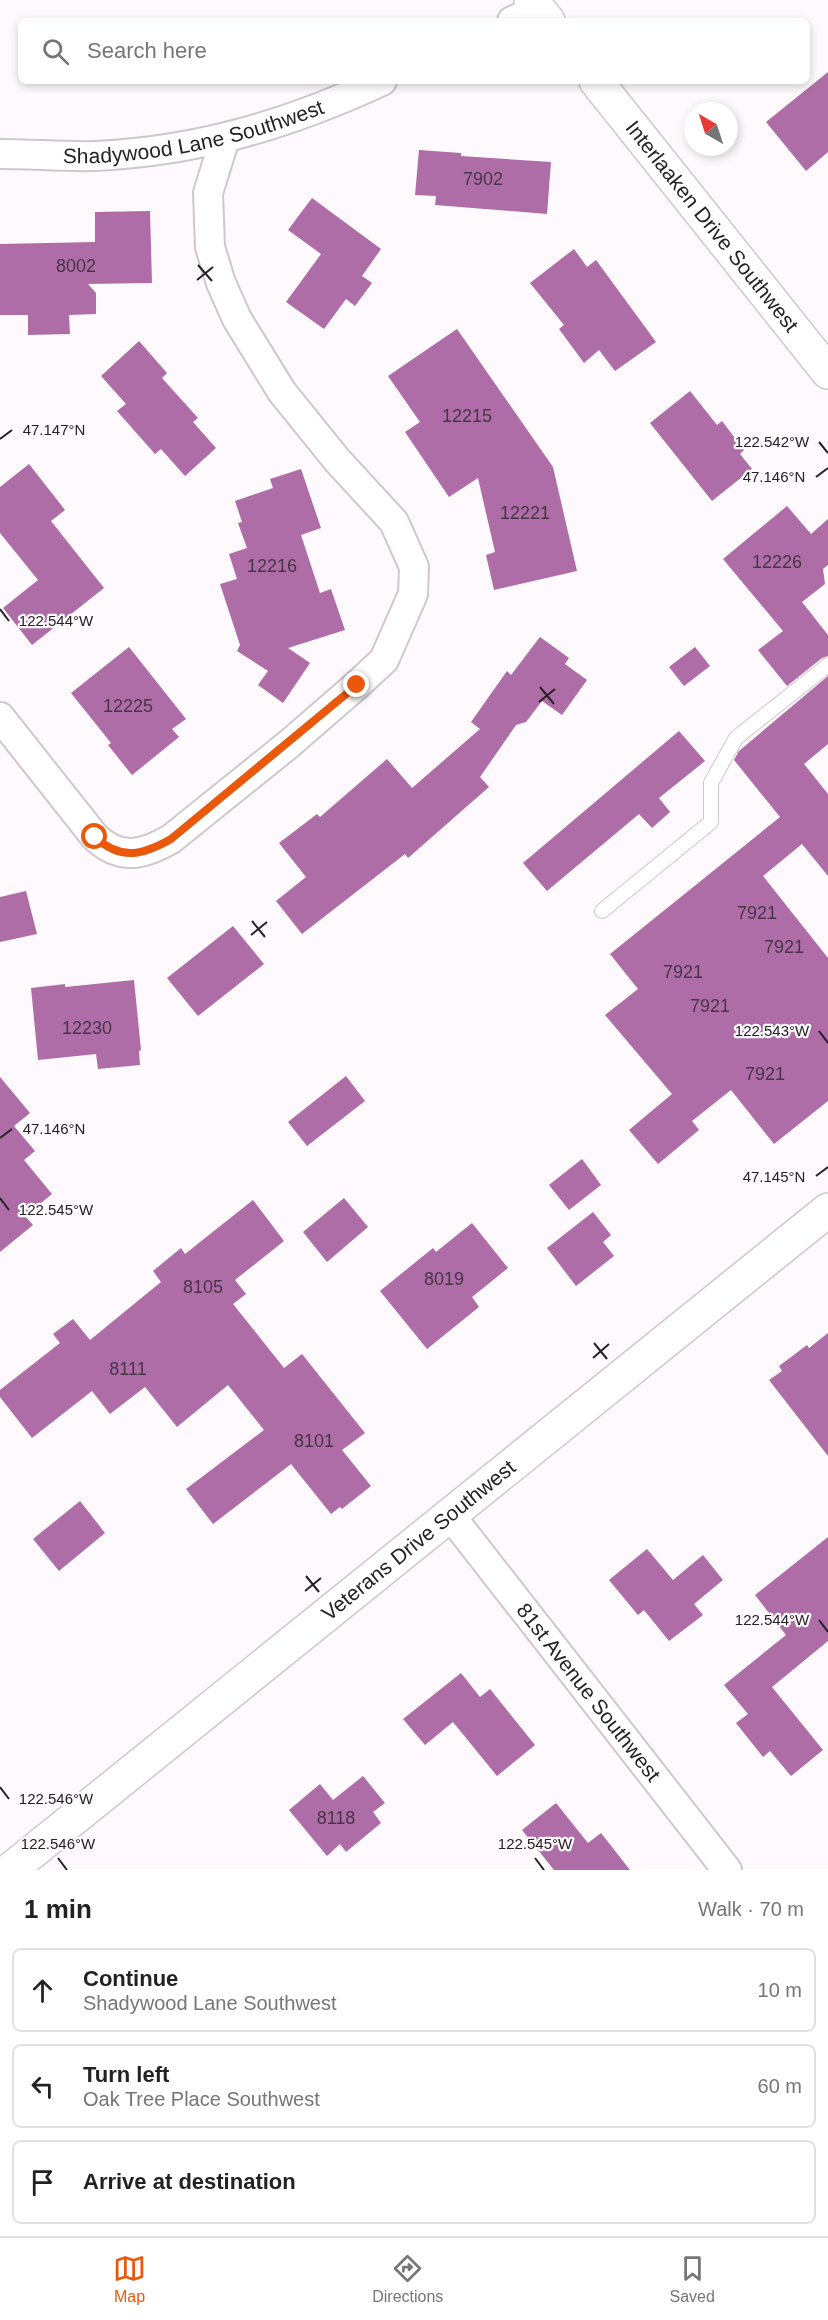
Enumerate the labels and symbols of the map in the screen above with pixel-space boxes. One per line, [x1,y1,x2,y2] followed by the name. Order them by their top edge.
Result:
[63,95,327,167] street label: Shadywood Lane Southwest
[684,102,738,156] north arrow
[621,116,803,336] street label: Interlaaken Drive Southwest
[463,169,503,189] house number: 7902
[56,256,96,276] house number: 8002
[442,406,492,426] house number: 12215
[23,421,85,438] text: 47.147°N
[735,433,810,450] text: 122.542°W
[743,468,805,485] text: 47.146°N
[500,503,550,523] house number: 12221
[752,552,802,572] house number: 12226
[247,556,297,576] house number: 12216
[19,612,94,629] text: 122.544°W
[343,671,369,697] route end
[103,696,153,716] house number: 12225
[81,823,107,849] route start
[737,903,777,923] house number: 7921
[764,937,804,957] house number: 7921
[663,962,703,982] house number: 7921
[690,996,730,1016] house number: 7921
[62,1018,112,1038] house number: 12230
[735,1022,810,1039] text: 122.543°W
[745,1064,785,1084] house number: 7921
[23,1120,85,1137] text: 47.146°N
[743,1168,805,1185] text: 47.145°N
[19,1201,94,1218] text: 122.545°W
[424,1269,464,1289] house number: 8019
[183,1277,223,1297] house number: 8105
[109,1359,147,1379] house number: 8111
[294,1431,334,1451] house number: 8101
[317,1455,520,1625] street label: Veterans Drive Southwest
[512,1599,665,1786] street label: 81st Avenue Southwest
[735,1611,810,1628] text: 122.544°W
[19,1790,94,1807] text: 122.546°W
[317,1808,355,1828] house number: 8118
[21,1835,96,1852] text: 122.546°W
[498,1835,573,1852] text: 122.545°W

